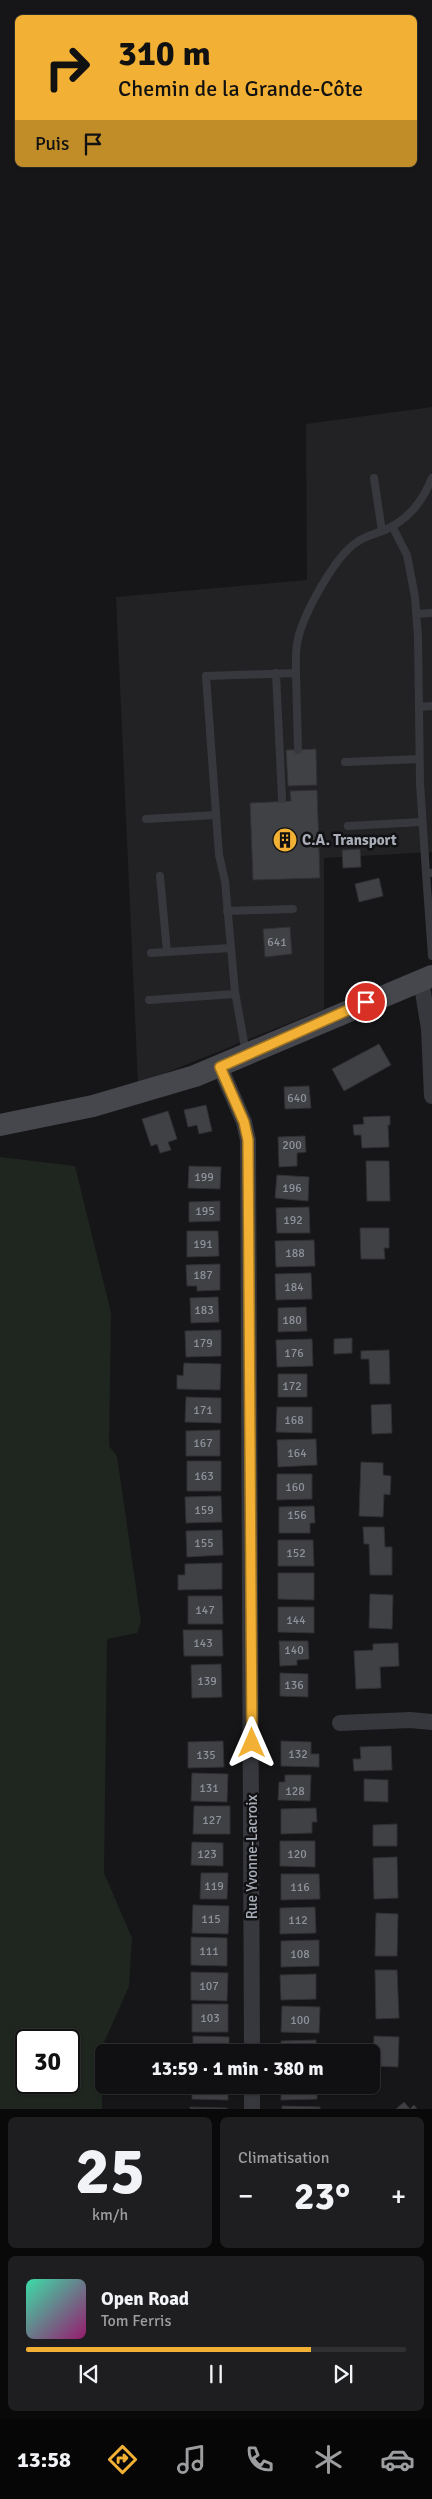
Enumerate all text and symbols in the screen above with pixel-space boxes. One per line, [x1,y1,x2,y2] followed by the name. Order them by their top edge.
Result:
[118,32,211,75] text: 310 m
[35,35,100,100] icon: right
[118,75,363,102] text: Chemin de la Grande-Côte
[79,130,107,158] icon: arrive
[35,132,69,156] text: Puis
[272,827,298,853] building icon: C.A. Transport
[302,831,397,849] place label: C.A. Transport
[267,935,287,950] house number: 641
[345,981,387,1023] pin
[352,988,380,1016] icon: arrive
[287,1091,307,1106] house number: 640
[282,1138,302,1153] house number: 200
[194,1170,214,1185] house number: 199
[282,1181,302,1196] house number: 196
[195,1204,215,1219] house number: 195
[283,1213,303,1228] house number: 192
[193,1237,213,1252] house number: 191
[285,1246,305,1261] house number: 188
[193,1268,213,1283] house number: 187
[284,1280,304,1295] house number: 184
[194,1303,214,1318] house number: 183
[282,1313,302,1328] house number: 180
[193,1336,213,1351] house number: 179
[284,1346,304,1361] house number: 176
[282,1379,302,1394] house number: 172
[193,1403,213,1418] house number: 171
[284,1413,304,1428] house number: 168
[193,1436,213,1451] house number: 167
[287,1446,307,1461] house number: 164
[194,1469,214,1484] house number: 163
[285,1480,305,1495] house number: 160
[194,1503,214,1518] house number: 159
[287,1508,307,1523] house number: 156
[194,1536,214,1551] house number: 155
[286,1546,306,1561] house number: 152
[195,1603,215,1618] house number: 147
[286,1613,306,1628] house number: 144
[193,1636,213,1651] house number: 143
[284,1643,304,1658] house number: 140
[197,1674,217,1689] house number: 139
[284,1678,304,1693] house number: 136
[225,1716,277,1768] position arrow
[288,1747,308,1762] house number: 132
[196,1748,216,1763] house number: 135
[199,1781,219,1796] house number: 131
[285,1784,305,1799] house number: 128
[243,1795,261,1919] street label: Rue Yvonne-Lacroix
[202,1813,222,1828] house number: 127
[197,1847,217,1862] house number: 123
[287,1847,307,1862] house number: 120
[204,1879,224,1894] house number: 119
[290,1880,310,1895] house number: 116
[201,1912,221,1927] house number: 115
[288,1913,308,1928] house number: 112
[199,1944,219,1959] house number: 111
[290,1947,310,1962] house number: 108
[199,1979,219,1994] house number: 107
[200,2011,220,2026] house number: 103
[290,2013,310,2028] house number: 100
[15,2029,80,2094] speed limit sign: 30
[151,2057,324,2081] text: 13:59 · 1 min · 380 m
[75,2132,145,2212] text: 25
[238,2148,329,2168] text: Climatisation
[294,2173,350,2220] text: 23°
[238,2179,253,2213] text: −
[391,2179,406,2213] text: +
[92,2205,128,2225] text: km/h
[101,2287,189,2311] text: Open Road
[101,2311,171,2331] text: Tom Ferris
[75,2360,103,2388] icon: previous
[202,2360,230,2388] icon: pause
[329,2360,357,2388] icon: next
[105,2442,140,2477] icon: directions
[174,2442,209,2477] icon: music
[242,2442,277,2477] icon: phone
[311,2442,346,2477] icon: climate
[380,2442,415,2477] icon: car
[17,2446,71,2473] text: 13:58

